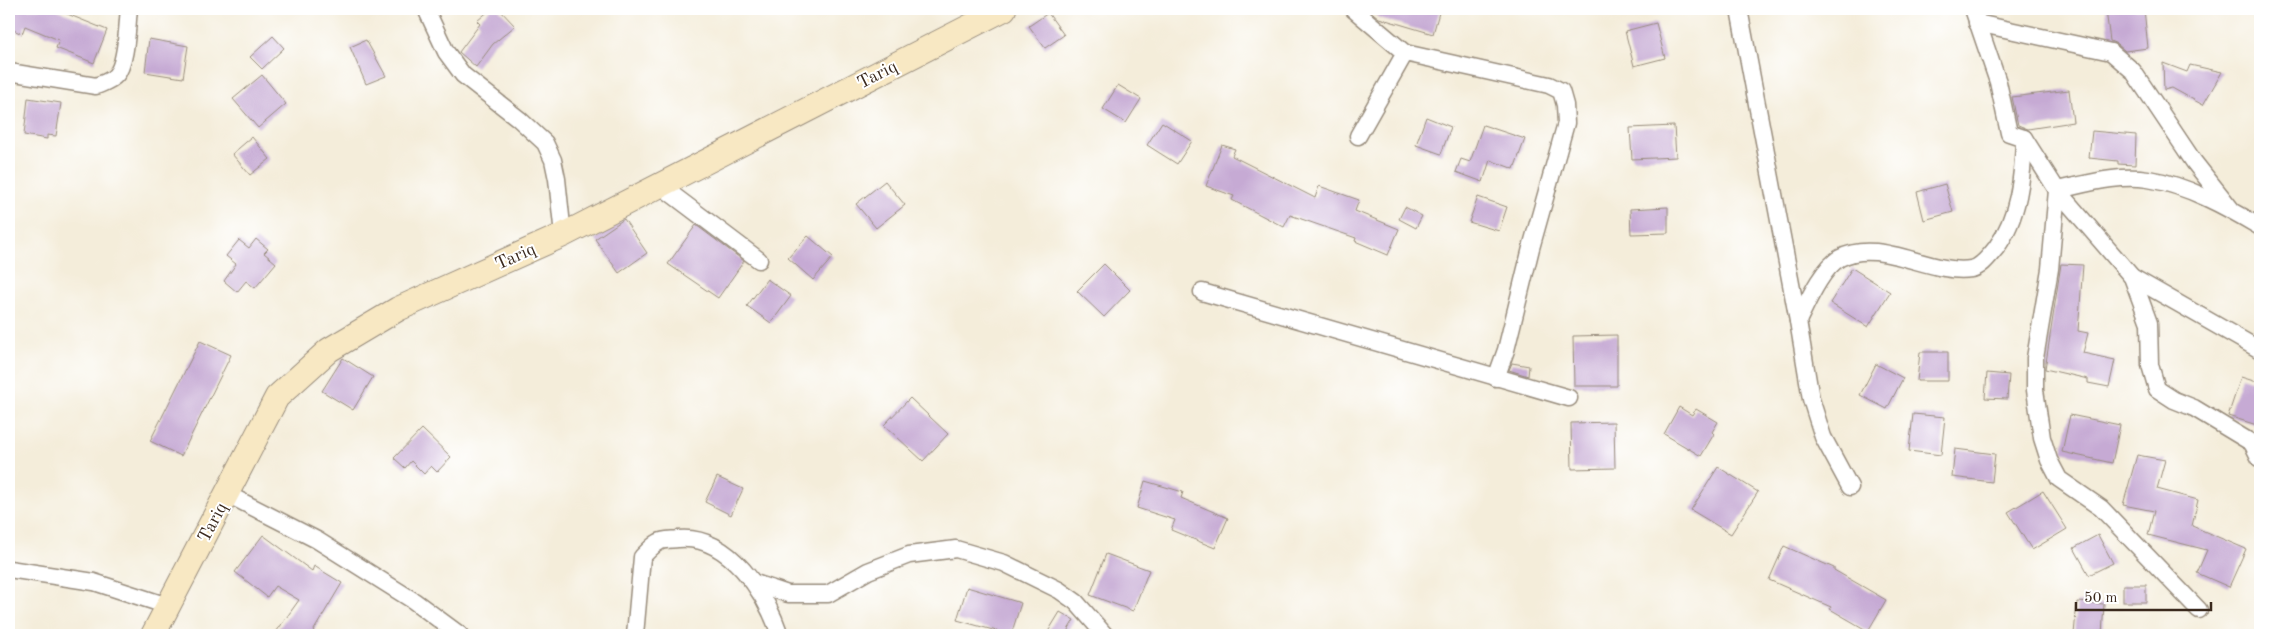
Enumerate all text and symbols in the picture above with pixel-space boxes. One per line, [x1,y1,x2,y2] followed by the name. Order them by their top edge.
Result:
[855,57,900,92] street label: Tariq
[493,240,538,274] street label: Tariq
[195,500,231,545] street label: Tariq
[2076,579,2212,611] scale bar
[2084,591,2118,606] text: 50 m

